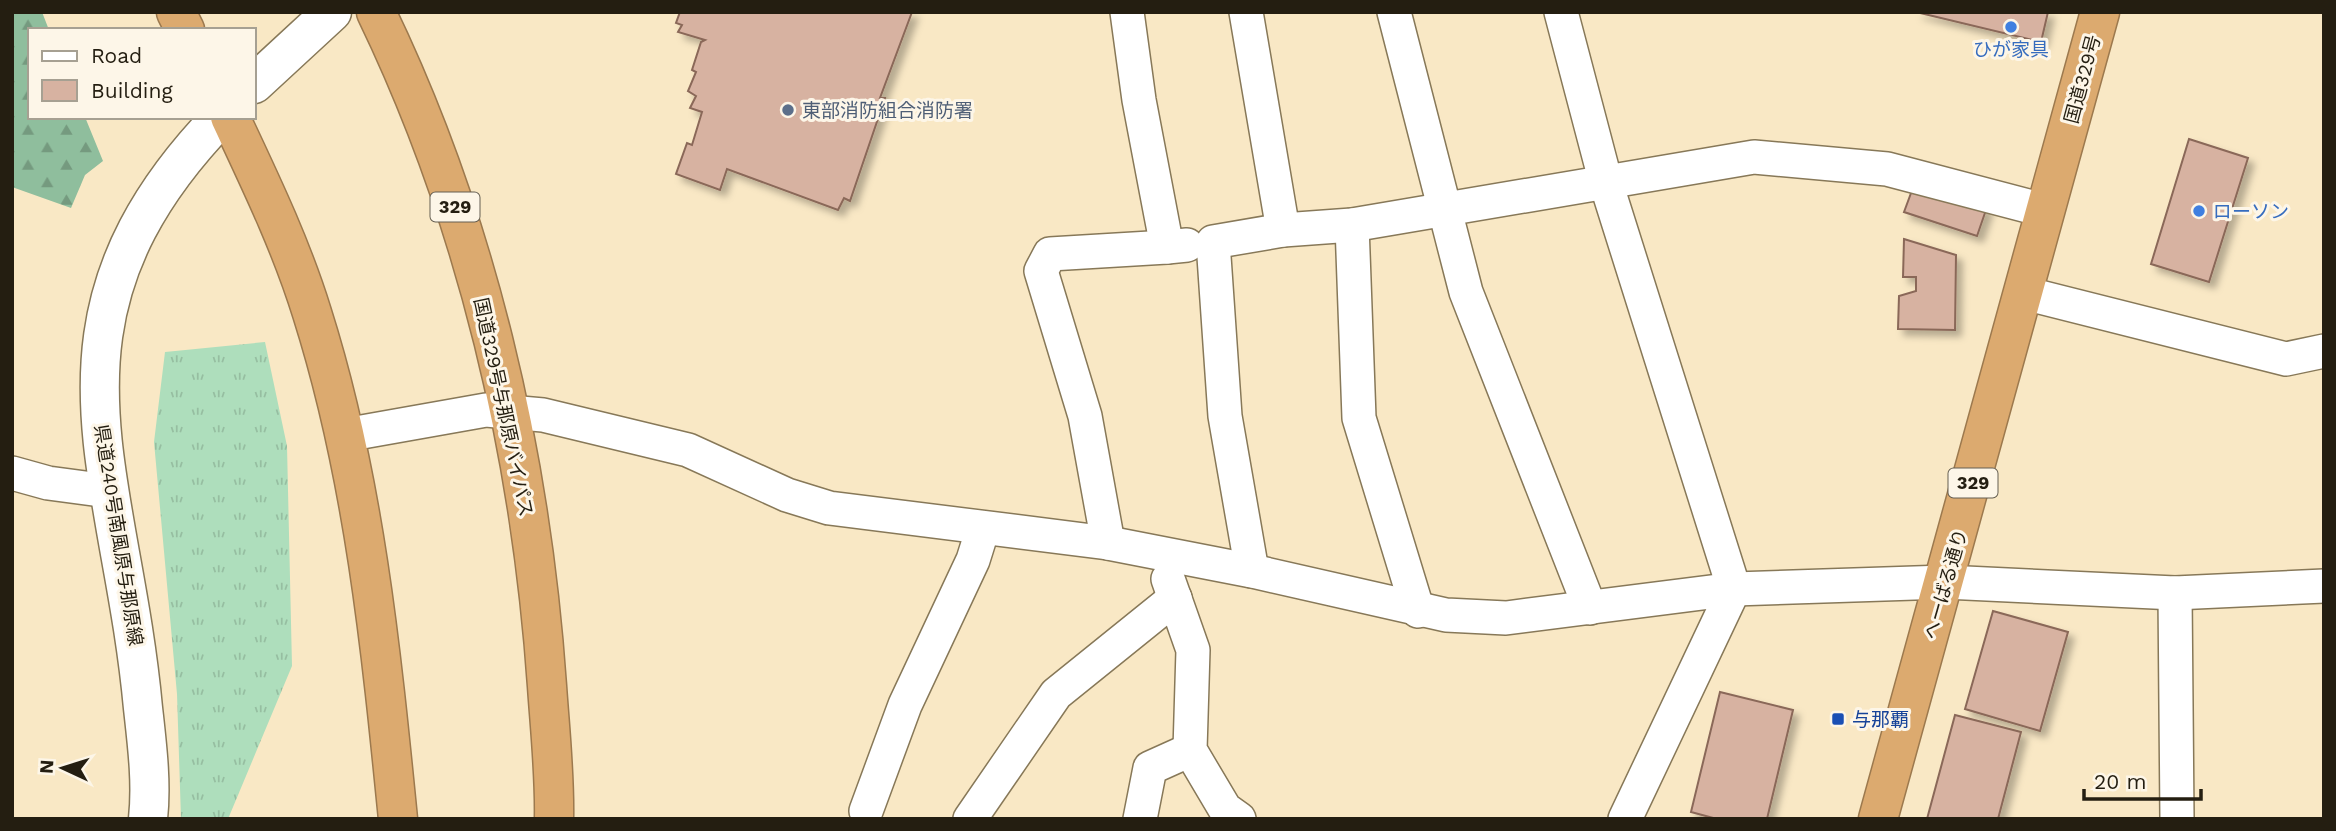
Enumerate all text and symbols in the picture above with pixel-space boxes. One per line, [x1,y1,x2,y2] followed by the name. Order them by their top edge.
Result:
[2003,19,2019,35] marker: ひが家具
[28,28,256,119] legend
[2060,32,2105,126] street label: 国道329号
[1973,38,2049,61] place label: ひが家具
[91,43,142,68] text: Road
[91,78,173,103] text: Building
[802,99,973,122] place label: 東部消防組合消防署
[780,102,796,118] marker: 東部消防組合消防署
[430,192,480,222] road number: 329
[2213,200,2289,223] place label: ローソン
[2191,203,2207,219] marker: ローソン
[469,295,538,519] street label: 国道329号与那原バイパス
[90,423,147,647] street label: 県道240号南風原与那原線
[1948,468,1997,498] road number: 329
[1919,526,1972,642] street label: へーばる通り
[1852,708,1909,731] place label: 与那覇
[1830,711,1846,727] marker: 与那覇
[28,733,98,803] north arrow
[2084,758,2201,802] scale bar
[35,759,59,775] text: N
[2094,769,2146,794] text: 20 m

